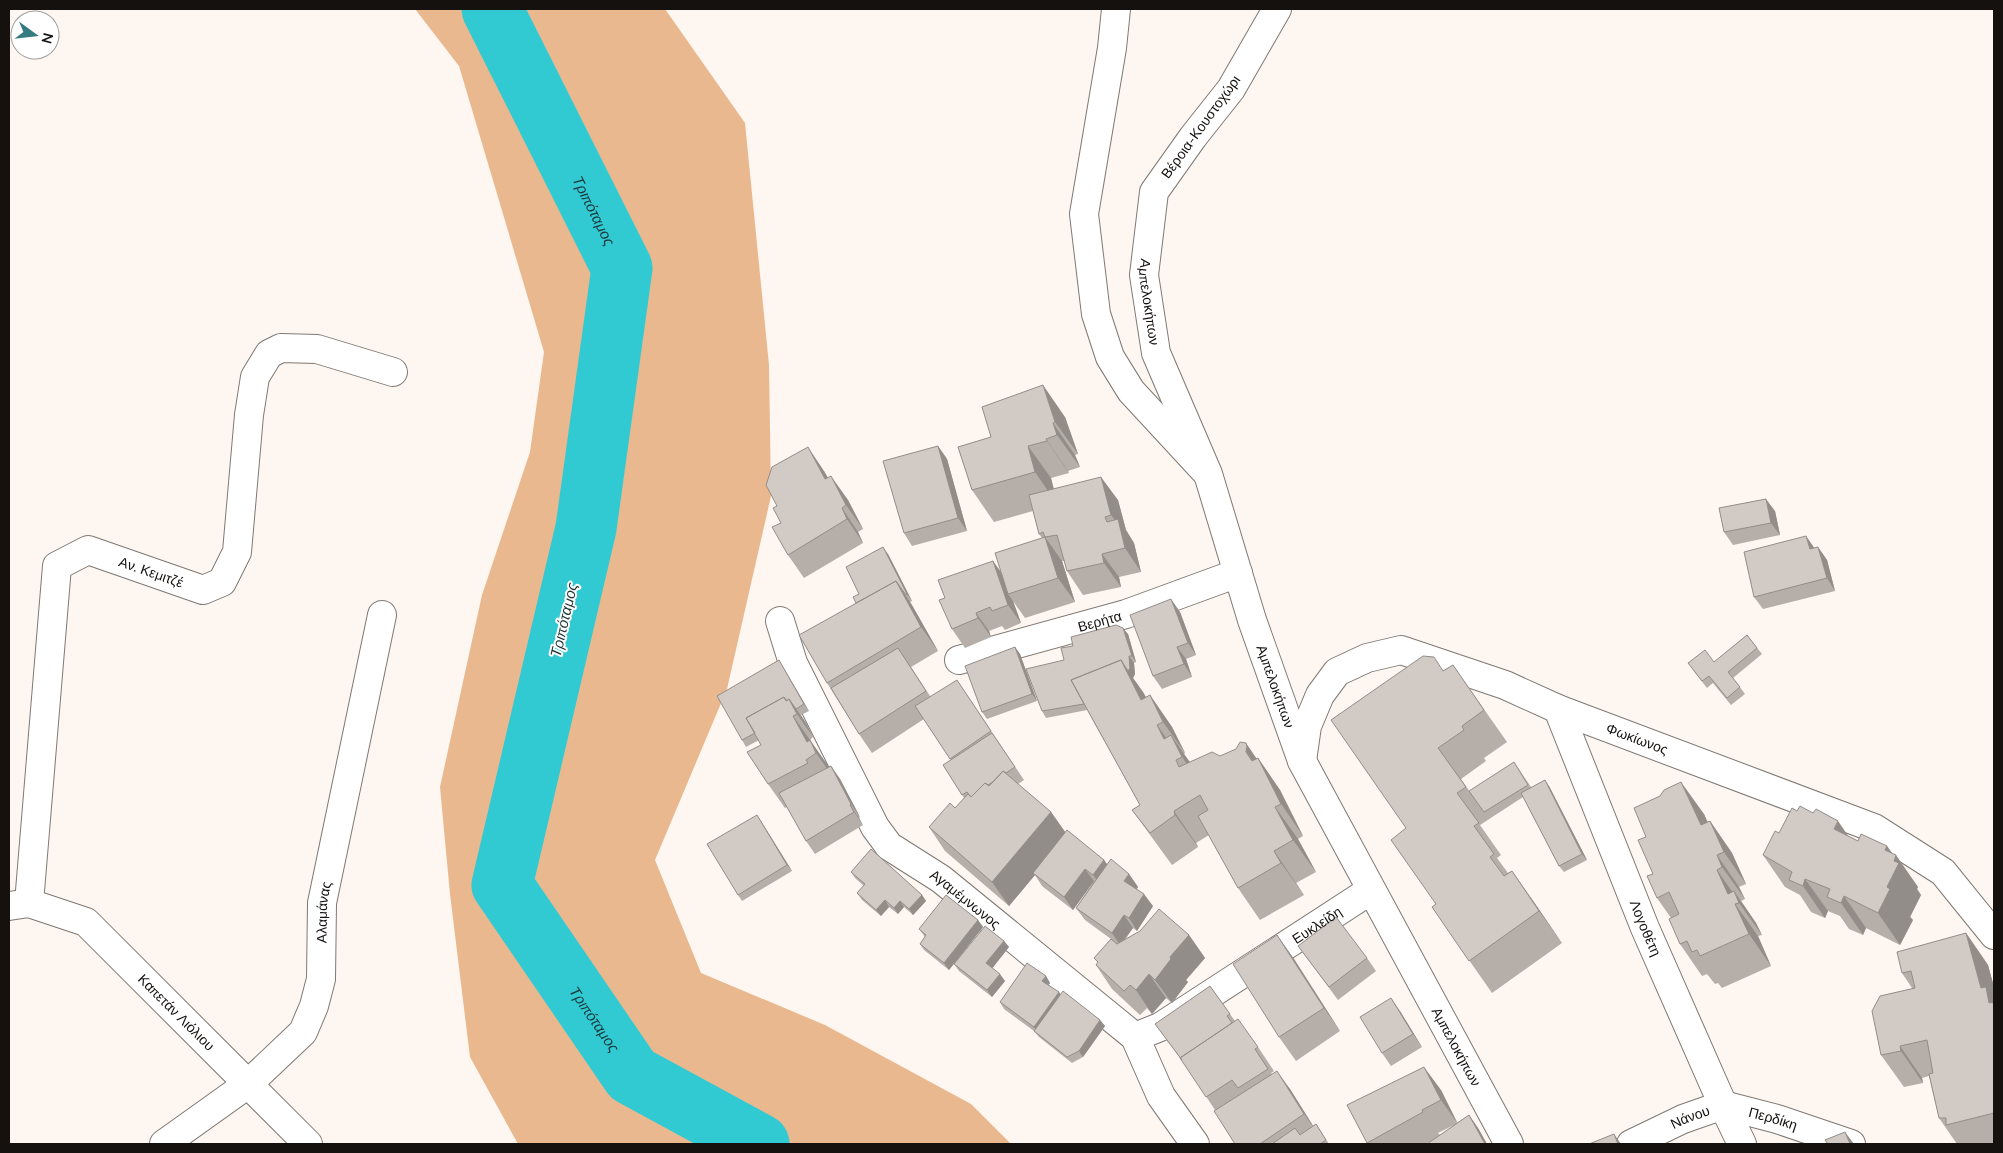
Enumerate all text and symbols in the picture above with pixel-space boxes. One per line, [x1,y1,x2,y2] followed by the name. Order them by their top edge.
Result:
[10,10,60,60] north arrow
[37,31,58,46] text: N
[1157,71,1245,183] street label: Βέροια-Κουστοχώρι
[567,173,620,250] water label: Τριπόταμος
[1134,258,1164,347] street label: Αμπελοκήπων
[116,552,186,592] street label: Αν. Κεμιτζέ
[546,580,582,659] water label: Τριπόταμος
[1076,606,1124,636] street label: Βερήτα
[1252,642,1299,731] street label: Αμπελοκήπων
[1603,718,1671,759] street label: Φωκίωνος
[926,865,1005,933] street label: Αγαμέμνωνος
[312,879,336,943] street label: Αλαμάνας
[1625,897,1666,959] street label: Λογοθέτη
[1288,902,1346,948] street label: Ευκλείδη
[134,970,219,1055] street label: Καπετάν Λιόλιου
[564,983,624,1057] water label: Τριπόταμος
[1427,1004,1486,1090] street label: Αμπελοκήπων
[1667,1101,1712,1133] street label: Νάνου
[1747,1103,1800,1135] street label: Περδίκη

